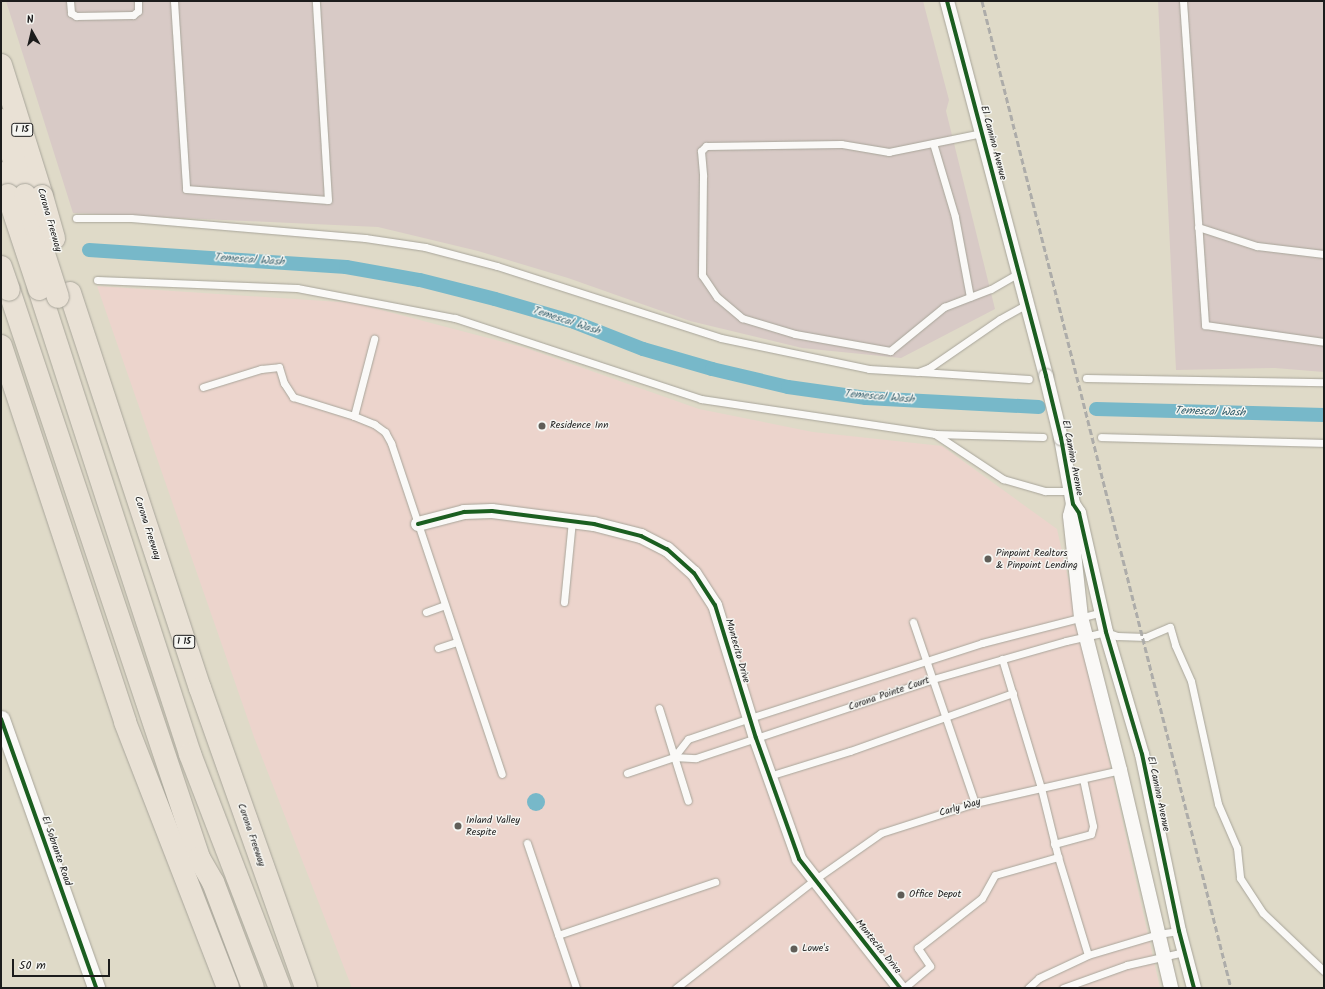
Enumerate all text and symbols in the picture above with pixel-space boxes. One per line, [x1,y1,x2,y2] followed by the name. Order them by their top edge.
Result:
[26,11,35,30] text: N
[12,12,52,52] north arrow
[977,104,1009,182] street label: El Camino Avenue
[11,123,33,137] road number: I 15
[34,187,64,253] street label: Corona Freeway
[213,251,285,269] water label: Temescal Wash
[530,304,602,338] water label: Temescal Wash
[843,387,915,407] water label: Temescal Wash
[1174,404,1246,420] water label: Temescal Wash
[1059,419,1085,497] street label: El Camino Avenue
[550,420,609,432] place label: Residence Inn
[537,421,547,431] marker: Residence Inn
[131,495,163,561] street label: Corona Freeway
[996,547,1078,570] place label: Pinpoint Realtors & Pinpoint Lending
[983,554,993,564] marker: Pinpoint Realtors & Pinpoint Lending
[722,618,752,684] street label: Montecito Drive
[173,635,195,649] road number: I 15
[847,674,931,714] street label: Corona Pointe Court
[1144,755,1172,833] street label: El Camino Avenue
[938,796,982,820] street label: Carly Way
[235,802,267,868] street label: Corona Freeway
[38,814,74,888] street label: El Sobrante Road
[466,814,520,838] place label: Inland Valley Respite
[453,821,463,831] marker: Inland Valley Respite
[909,889,961,901] place label: Office Depot
[896,890,906,900] marker: Office Depot
[853,917,903,977] street label: Montecito Drive
[802,943,829,955] place label: Lowe's
[789,944,799,954] marker: Lowe's
[14,951,112,977] scale bar
[19,956,46,975] text: 50 m

